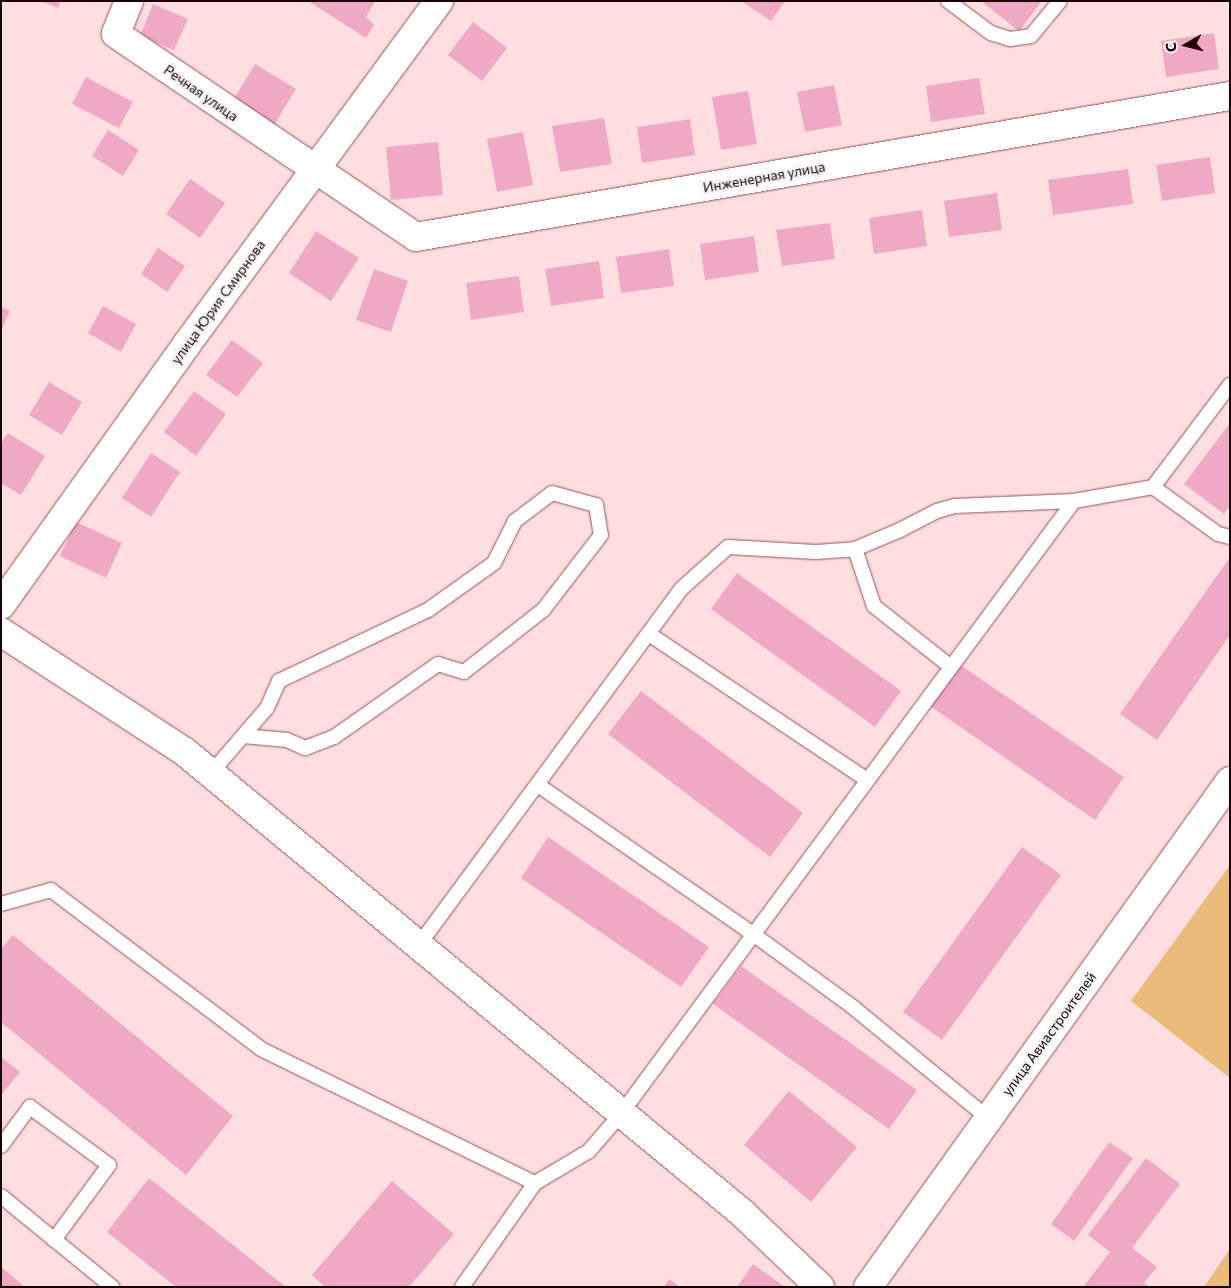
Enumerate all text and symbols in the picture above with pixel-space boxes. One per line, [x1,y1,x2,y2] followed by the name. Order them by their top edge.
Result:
[1161,20,1211,70] north arrow
[1162,41,1180,53] text: С
[161,61,241,125] street label: Речная улица
[702,158,826,196] street label: Инженерная улица
[167,237,269,367] street label: улица Юрия Смирнова
[998,969,1100,1099] street label: улица Авиастроителей

